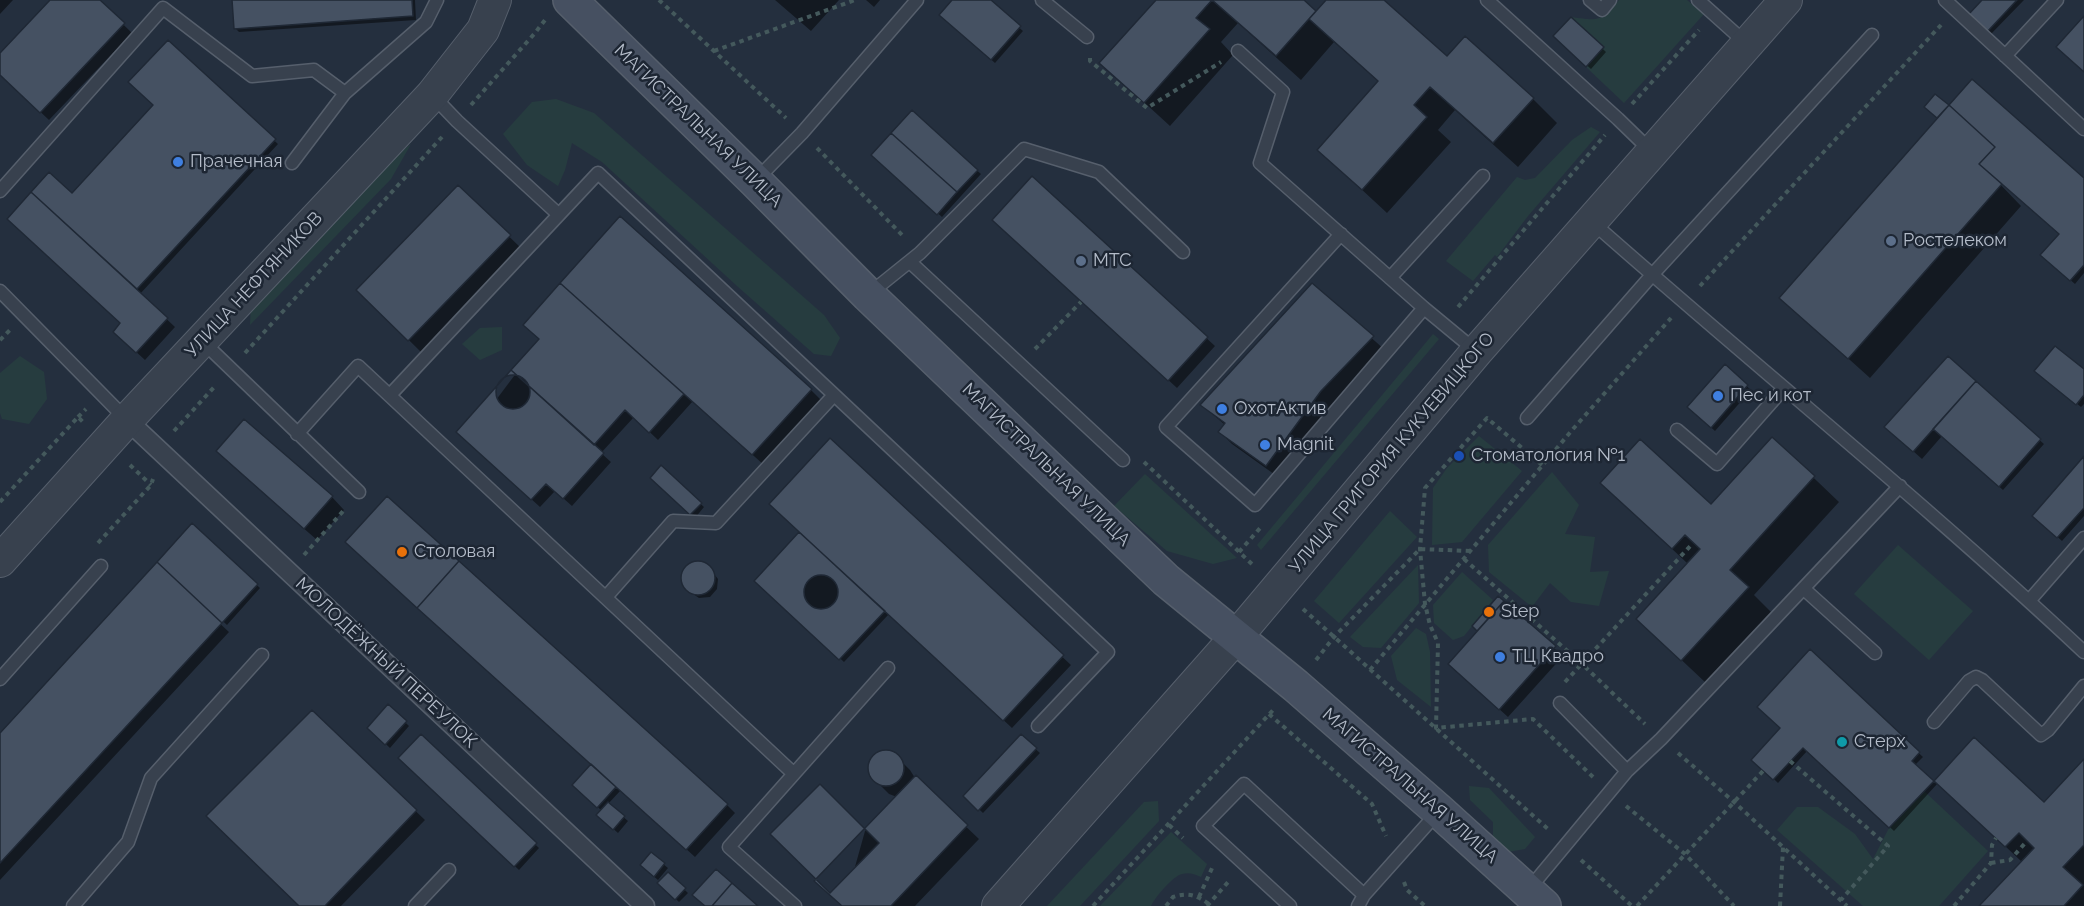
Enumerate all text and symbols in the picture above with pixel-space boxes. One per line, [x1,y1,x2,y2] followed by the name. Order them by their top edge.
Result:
[609,40,787,212] street label: МАГИСТРАЛЬНАЯ УЛИЦА
[190,151,283,173] place label: Прачечная
[171,155,185,169] marker: Прачечная
[181,208,327,362] street label: УЛИЦА НЕФТЯНИКОВ
[1903,230,2007,252] place label: Ростелеком
[1884,234,1898,248] marker: Ростелеком
[1093,250,1132,272] place label: МТС
[1074,254,1088,268] marker: МТС
[1285,328,1499,578] street label: УЛИЦА ГРИГОРИЯ КУКУЕВИЦКОГО
[957,379,1135,551] street label: МАГИСТРАЛЬНАЯ УЛИЦА
[1730,385,1811,407] place label: Пес и кот
[1711,389,1725,403] marker: Пес и кот
[1234,398,1326,420] place label: ОхотАктив
[1215,402,1229,416] marker: ОхотАктив
[1277,434,1334,456] place label: Magnit
[1258,438,1272,452] marker: Magnit
[1471,445,1625,467] place label: Стоматология №1
[1452,449,1466,463] marker: Стоматология №1
[414,541,495,563] place label: Столовая
[395,545,409,559] marker: Столовая
[291,573,481,753] street label: МОЛОДЁЖНЫЙ ПЕРЕУЛОК
[1501,601,1539,623] place label: Step
[1482,605,1496,619] marker: Step
[1512,646,1604,668] place label: ТЦ Квадро
[1493,650,1507,664] marker: ТЦ Квадро
[1318,704,1502,868] street label: МАГИСТРАЛЬНАЯ УЛИЦА
[1854,731,1906,753] place label: Стерх
[1835,735,1849,749] marker: Стерх

